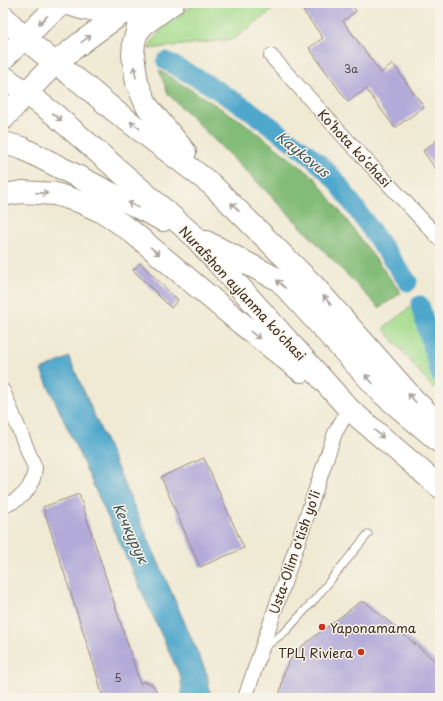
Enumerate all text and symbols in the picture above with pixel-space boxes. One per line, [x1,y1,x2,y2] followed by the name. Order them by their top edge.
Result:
[38,15,48,25] one-way arrow
[80,35,91,43] one-way arrow
[344,60,358,77] house number: 3а
[131,66,139,79] one-way arrow
[314,105,396,191] street label: Koʻhota koʻchasi
[52,112,62,121] one-way arrow
[129,121,140,130] one-way arrow
[272,126,335,183] water label: Kaykovus
[35,190,48,197] one-way arrow
[127,200,139,208] one-way arrow
[230,202,240,212] one-way arrow
[175,221,311,365] street label: Nurafshon aylanma ko'chasi
[150,247,161,256] one-way arrow
[276,279,286,288] one-way arrow
[322,294,331,305] one-way arrow
[249,330,260,339] one-way arrow
[364,374,374,384] one-way arrow
[407,393,417,403] one-way arrow
[373,430,384,439] one-way arrow
[264,488,324,616] street label: Usta-Olim o'tish yo'li
[108,499,155,568] water label: Кечкурук
[330,618,417,637] place label: Yaponamama
[317,622,327,632] marker: Yaponamama
[278,643,353,662] place label: ТРЦ Riviera
[356,647,366,657] marker: ТРЦ Riviera
[114,669,122,686] house number: 5

